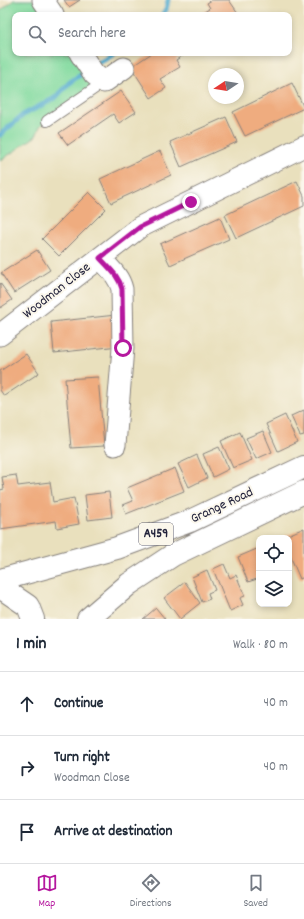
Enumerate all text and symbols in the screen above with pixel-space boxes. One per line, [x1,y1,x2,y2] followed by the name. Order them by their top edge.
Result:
[12,12,292,56] search box
[26,23,48,45] icon: search
[58,23,126,45] text: Search here
[208,68,244,104] north arrow
[182,193,200,211] route end
[19,258,95,324] street label: Woodman Close
[114,339,132,357] route start
[187,483,257,529] street label: Grange Road
[139,523,173,545] road number: A459
[256,535,292,607] map controls
[256,535,292,571] button: locate
[256,571,292,607] button: layers
[16,633,46,657] text: 1 min
[233,636,288,655] text: Walk · 80 m
[16,693,38,715] icon: ahead
[54,693,103,715] text: Continue
[264,694,288,713] text: 40 m
[54,747,110,769] text: Turn right
[16,757,38,779] icon: right
[264,758,288,777] text: 40 m
[54,769,130,788] text: Woodman Close
[16,821,38,843] icon: arrive
[54,821,172,843] text: Arrive at destination
[36,872,58,912] tab: Map
[130,872,172,912] tab: Directions
[243,872,268,912] tab: Saved

